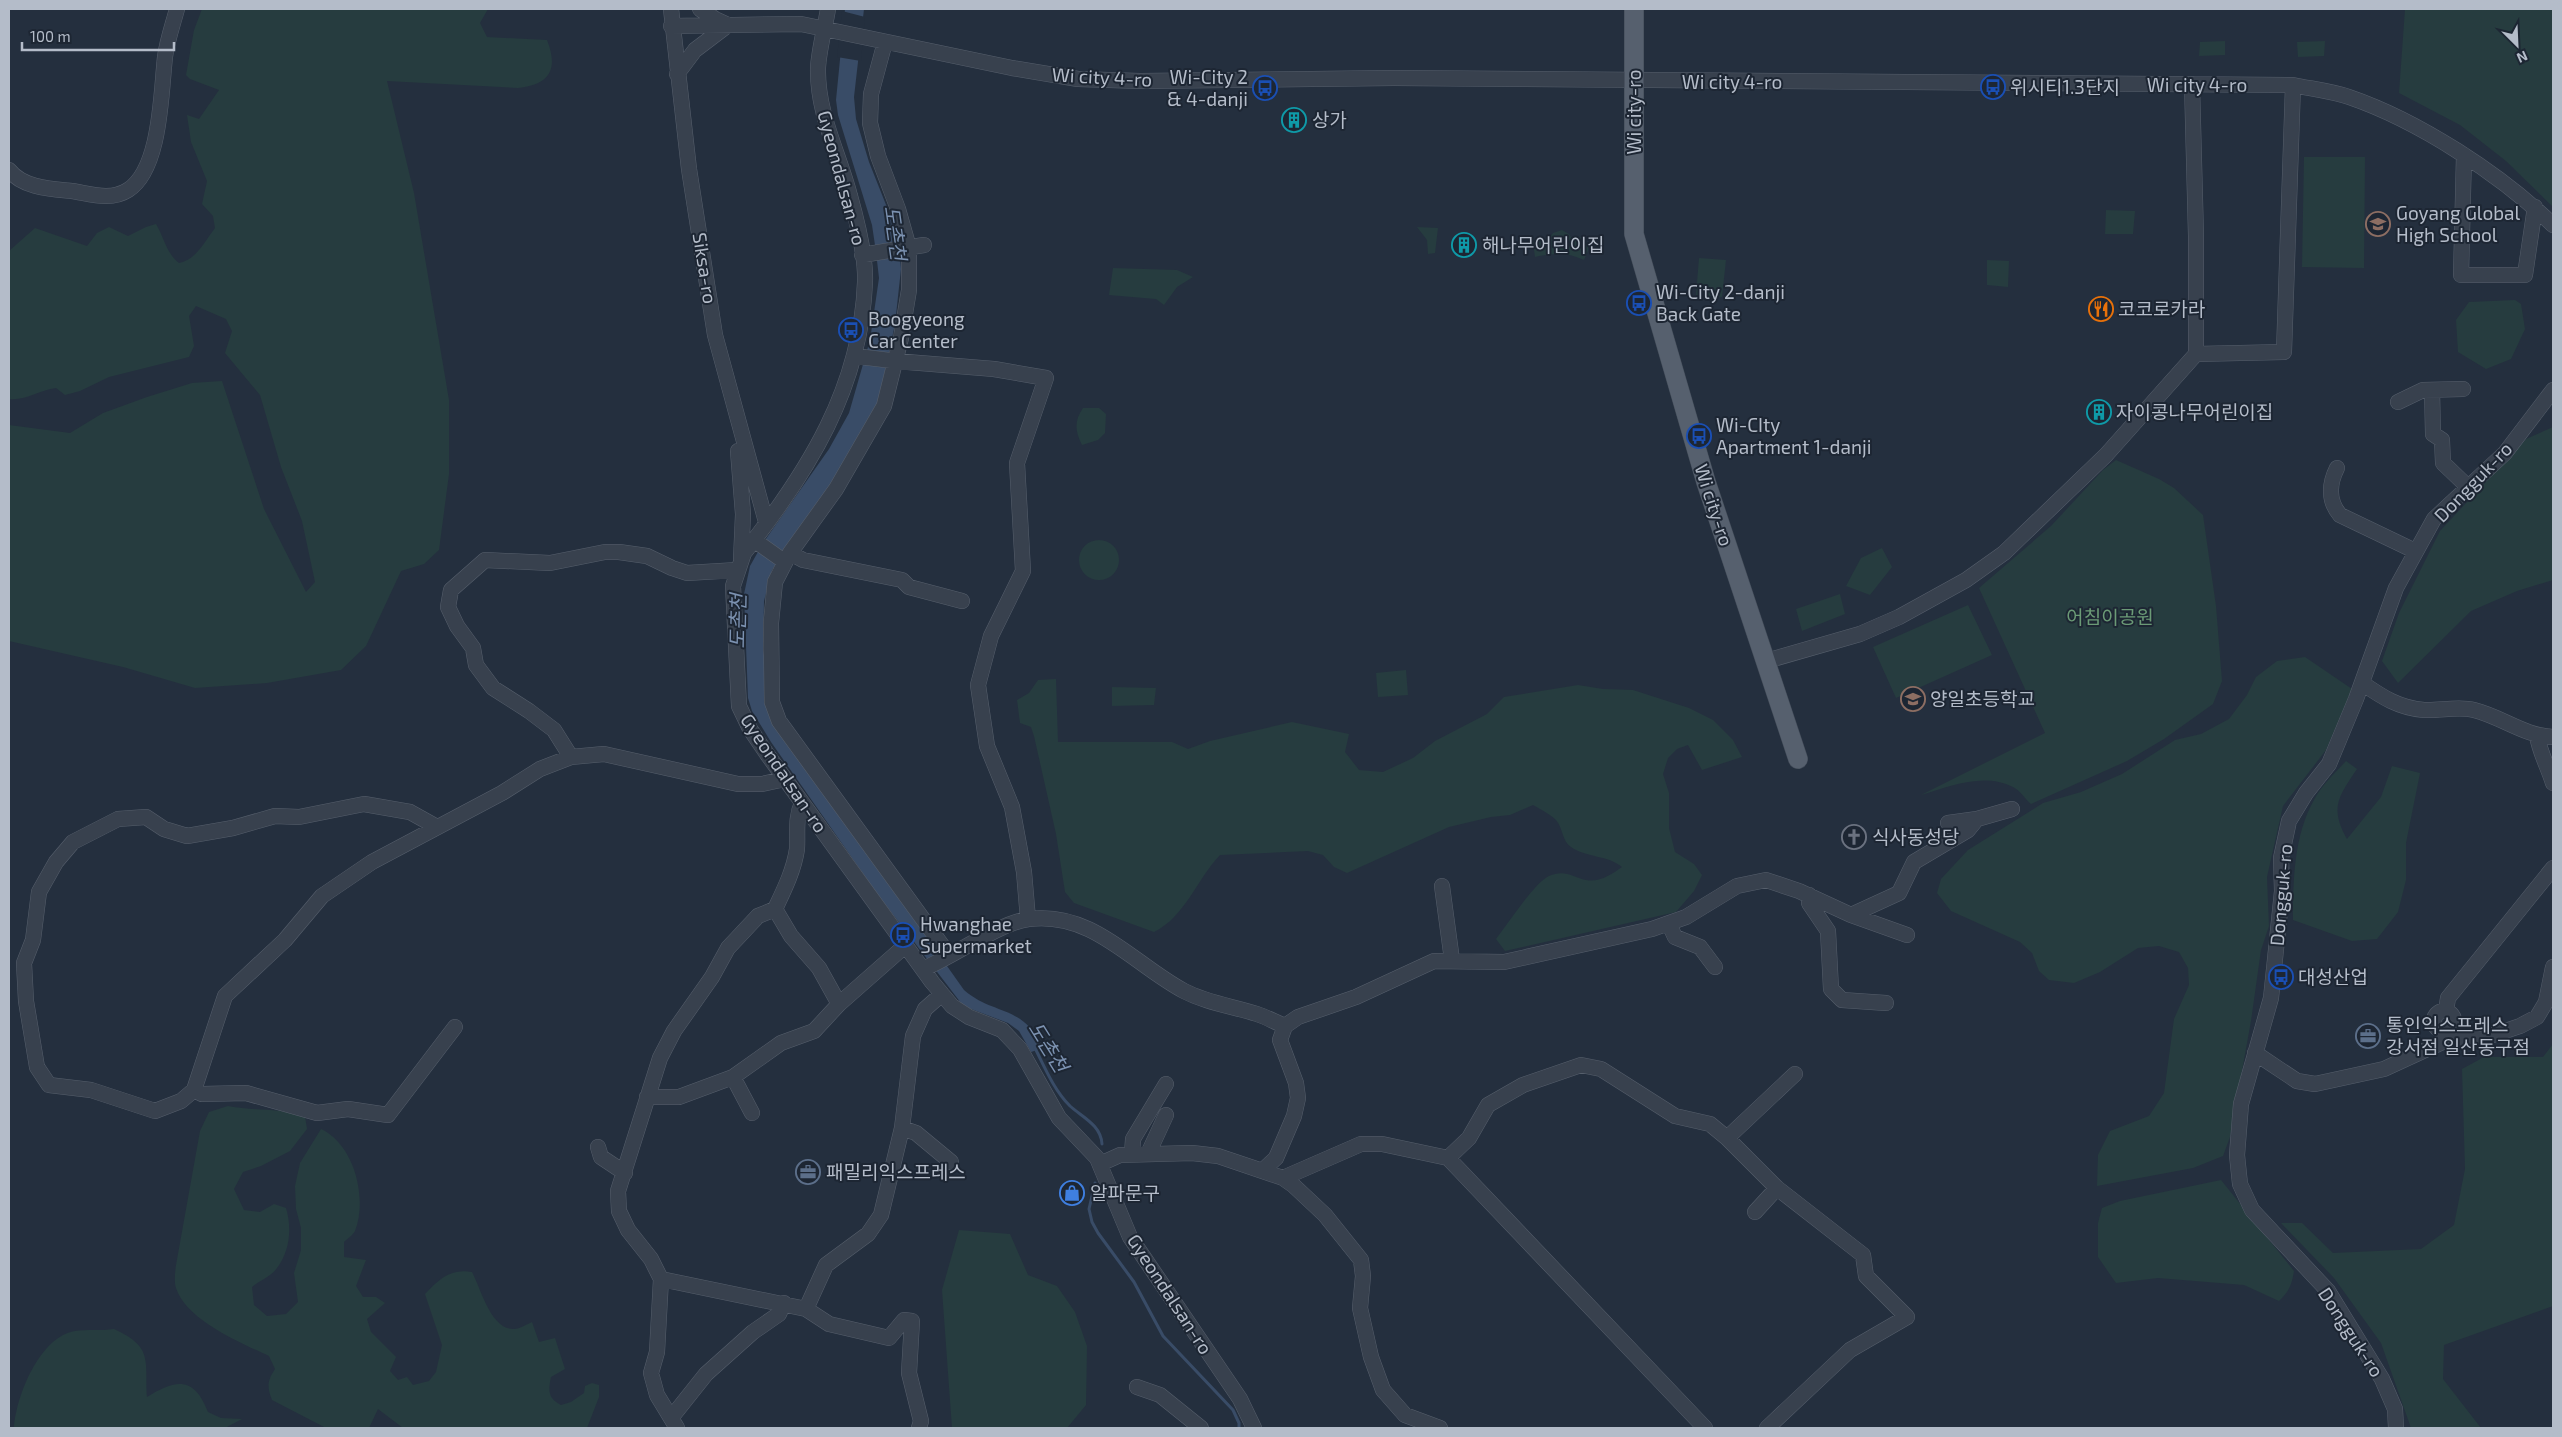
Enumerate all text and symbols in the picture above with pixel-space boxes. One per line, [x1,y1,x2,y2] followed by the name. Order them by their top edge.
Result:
[22,20,175,52] scale bar
[2492,20,2542,70] north arrow
[30,27,71,45] text: 100 m
[2514,48,2531,67] text: N
[1051,62,1153,91] street label: Wi city 4-ro
[1167,65,1248,110] place label: Wi-City 2 & 4-danji
[1622,70,1645,154] street label: Wi city-ro
[1682,70,1782,93] street label: Wi city 4-ro
[2147,73,2247,96] street label: Wi city 4-ro
[1980,74,2006,100] bus stop icon: 위시티1.3단지
[1252,75,1278,101] bus stop icon: Wi-City 2 & 4-danji
[2010,75,2120,98] place label: 위시티1.3단지
[1281,107,1307,133] building icon: 상가
[813,108,872,248] street label: Gyeondalsan-ro
[1312,108,1347,131] place label: 상가
[2396,201,2521,246] place label: Goyang Global High School
[880,204,912,264] water label: 도촌천
[2365,211,2391,237] school or university icon: Goyang Global High School
[689,231,722,305] street label: Siksa-ro
[1451,232,1477,258] building icon: 해나무어린이집
[1482,233,1604,256] place label: 해나무어린이집
[1656,280,1785,325] place label: Wi-City 2-danji Back Gate
[1626,290,1652,316] bus stop icon: Wi-City 2-danji Back Gate
[2088,296,2114,322] restaurant icon: 코코로카라
[2118,297,2205,320] place label: 코코로카라
[868,307,965,352] place label: Boogyeong Car Center
[838,317,864,343] bus stop icon: Boogyeong Car Center
[2086,399,2112,425] building icon: 자이콩나무어린이집
[2116,400,2273,423] place label: 자이콩나무어린이집
[1716,413,1871,458] place label: Wi-CIty Apartment 1-danji
[1686,423,1712,449] bus stop icon: Wi-CIty Apartment 1-danji
[2429,437,2516,526] street label: Dongguk-ro
[1690,461,1739,549] street label: Wi city-ro
[725,591,750,649] water label: 도촌천
[2066,605,2154,628] park label: 어침이공원
[1900,686,1926,712] school or university icon: 양일초등학교
[1930,687,2035,710] place label: 양일초등학교
[736,709,833,837] street label: Gyeondalsan-ro
[1841,824,1867,850] church icon: 식사동성당
[1872,825,1959,848] place label: 식사동성당
[2265,843,2296,947] street label: Dongguk-ro
[920,912,1032,957] place label: Hwanghae Supermarket
[890,922,916,948] bus stop icon: Hwanghae Supermarket
[2268,964,2294,990] bus stop icon: 대성산업
[2298,965,2368,988] place label: 대성산업
[2386,1013,2530,1058] place label: 통인익스프레스 강서점 일산동구점
[1024,1017,1075,1078] water label: 도촌천
[2355,1023,2381,1049] office icon: 통인익스프레스 강서점 일산동구점
[795,1159,821,1185] office icon: 패밀리익스프레스
[826,1160,966,1183] place label: 패밀리익스프레스
[1059,1180,1085,1206] shop icon: 알파문구
[1090,1181,1160,1204] place label: 알파문구
[1123,1229,1218,1358] street label: Gyeondalsan-ro
[2314,1283,2389,1381] street label: Dongguk-ro

